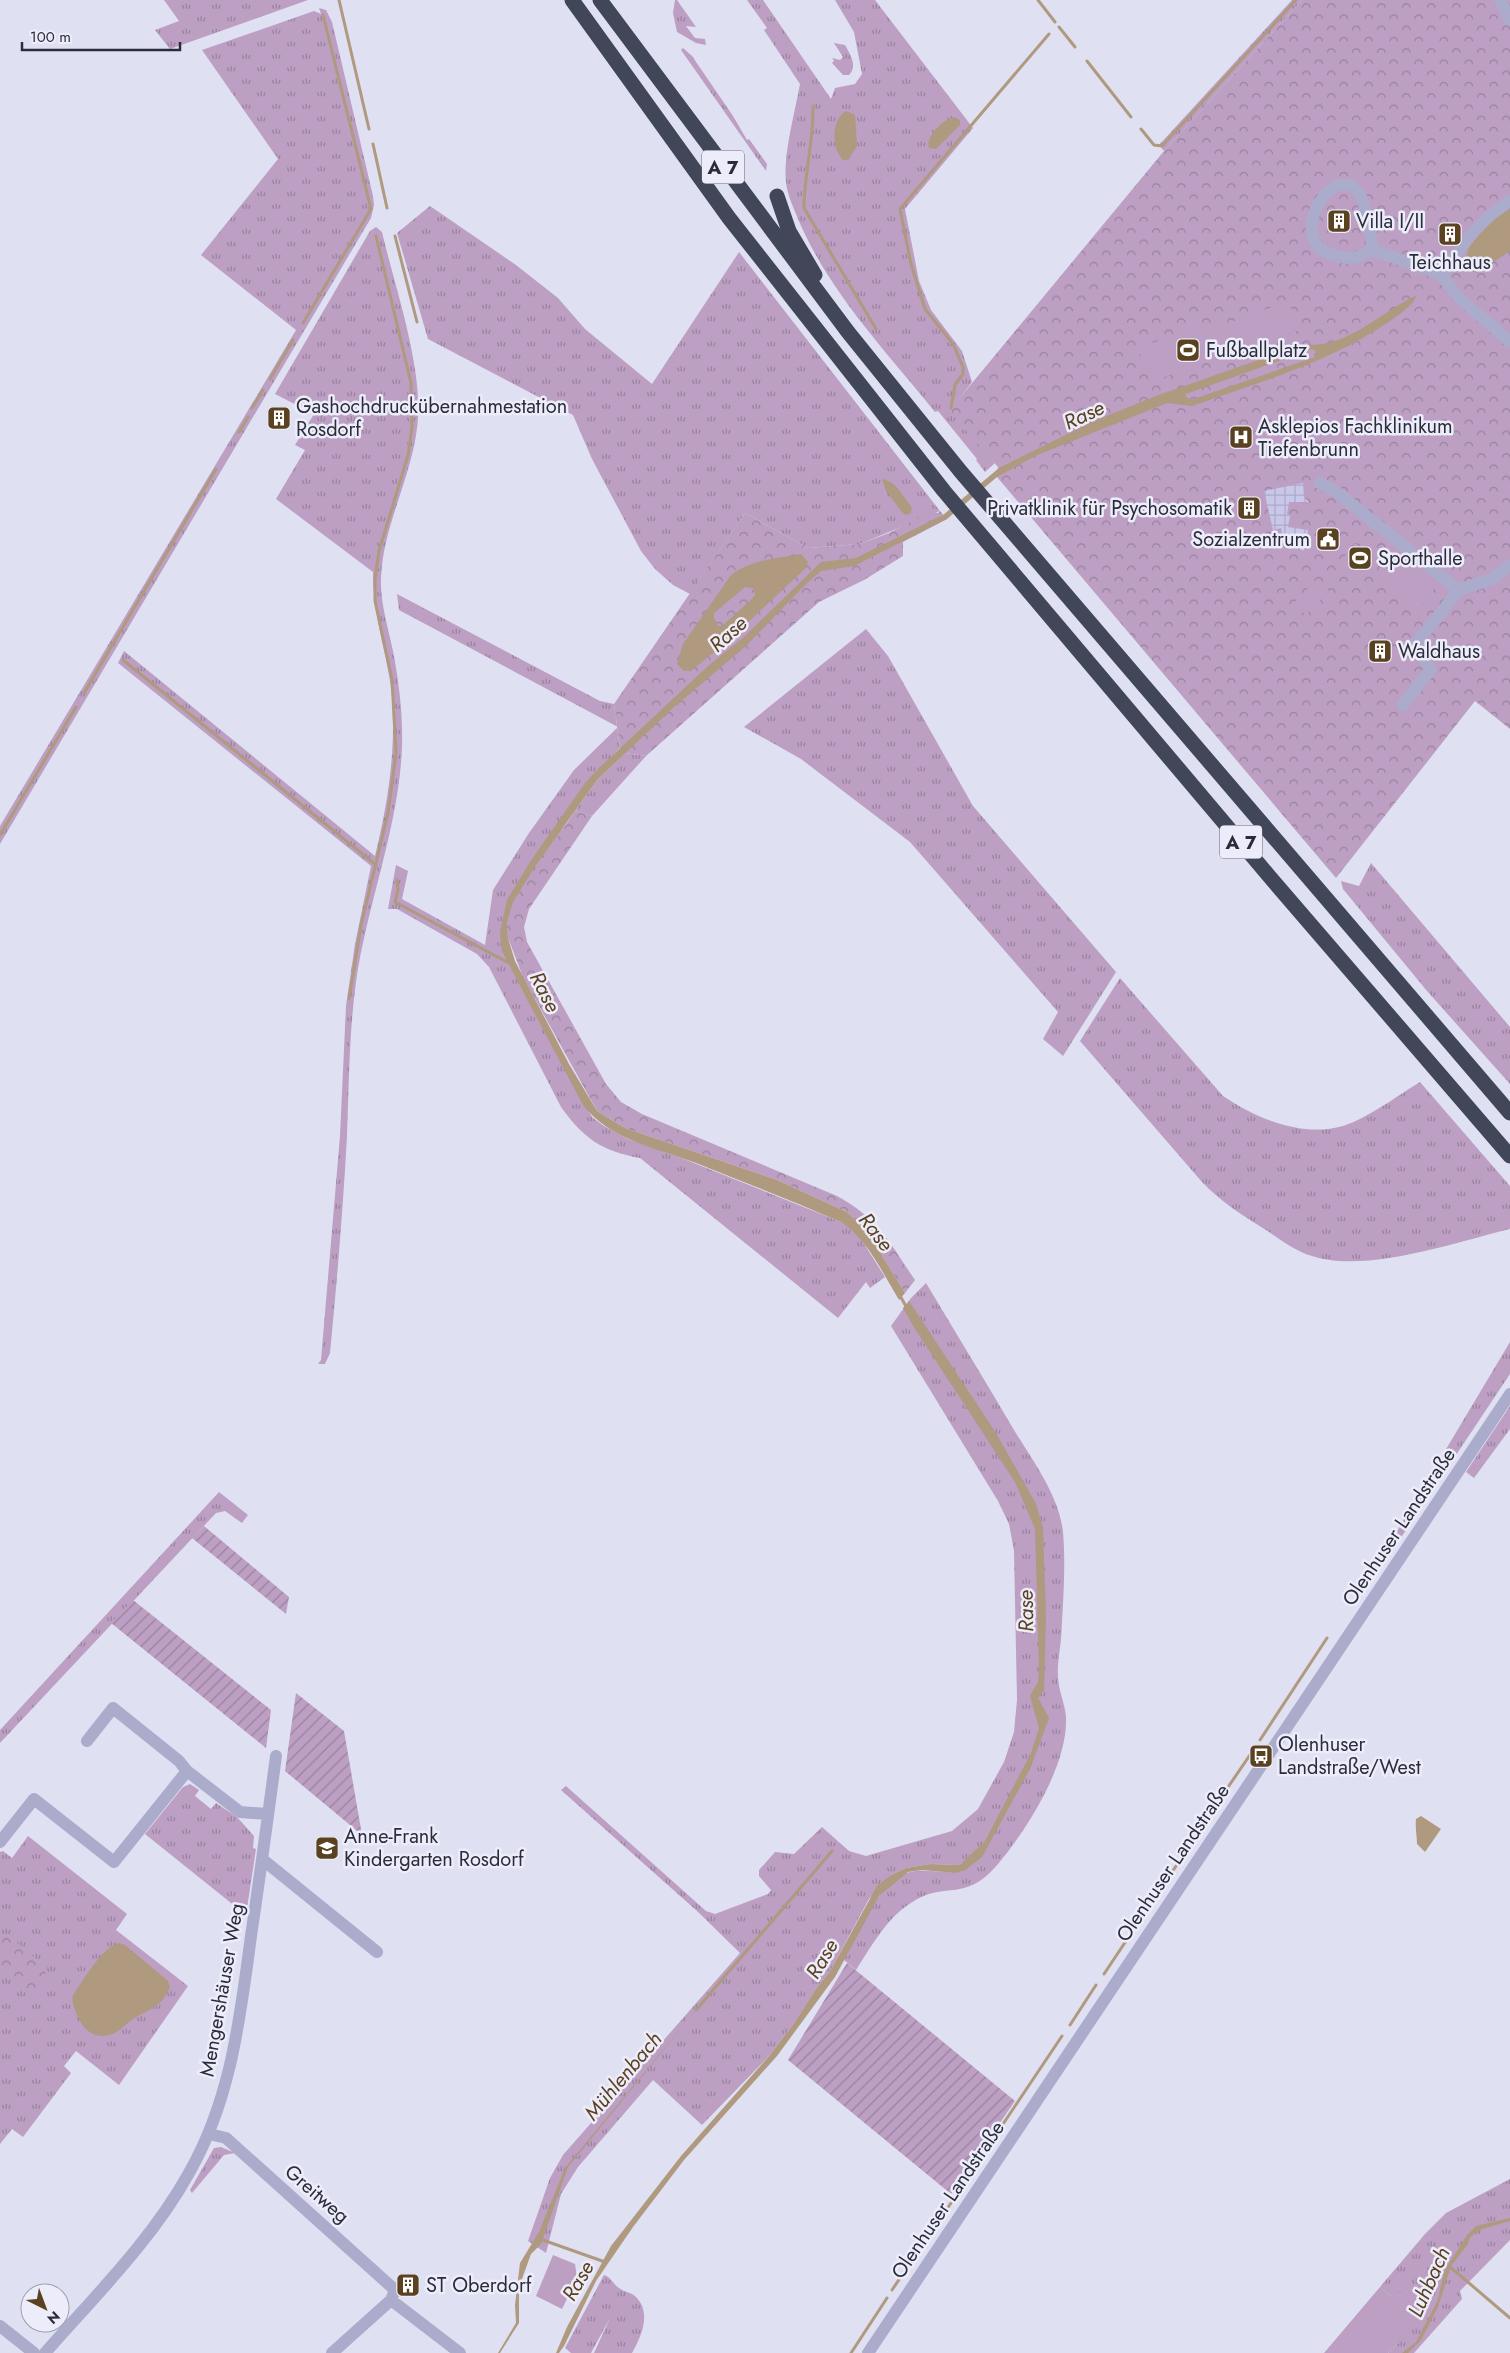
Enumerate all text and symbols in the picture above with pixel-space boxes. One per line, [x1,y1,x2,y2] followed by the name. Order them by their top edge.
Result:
[22,20,180,52] scale bar
[30,26,71,48] text: 100 m
[702,150,744,183] road number: A 7
[1356,207,1424,236] place label: Villa I/II
[1326,208,1352,234] building icon: Villa I/II
[1437,221,1463,247] building icon: Teichhaus
[1409,248,1491,277] place label: Teichhaus
[1206,336,1307,365] place label: Fußballplatz
[1175,337,1201,363] sports icon: Fußballplatz
[296,392,567,444] place label: Gashochdruckübernahmestation Rosdorf
[1059,392,1110,437] water label: Rase
[266,405,292,431] building icon: Gashochdruckübernahmestation Rosdorf
[1258,412,1453,464] place label: Asklepios Fachklinikum Tiefenbrunn
[1228,424,1254,450] hospital icon: Asklepios Fachklinikum Tiefenbrunn
[987,494,1232,523] place label: Privatklinik für Psychosomatik
[1236,495,1262,521] building icon: Privatklinik für Psychosomatik
[1192,525,1310,554] place label: Sozialzentrum
[1315,526,1341,552] public building icon: Sozialzentrum
[1378,544,1463,573] place label: Sporthalle
[1347,545,1373,571] sports icon: Sporthalle
[702,609,754,659] water label: Rase
[1398,637,1480,666] place label: Waldhaus
[1367,638,1393,664] building icon: Waldhaus
[1220,826,1262,859] road number: A 7
[522,967,568,1018] water label: Rase
[851,1206,901,1258] water label: Rase
[1335,1442,1463,1612] street label: Olenhuser Landstraße
[1011,1589,1041,1632] water label: Rase
[1278,1730,1421,1782] place label: Olenhuser Landstraße/West
[1248,1743,1274,1769] bus stop icon: Olenhuser Landstraße/West
[1109,1778,1237,1948] street label: Olenhuser Landstraße
[344,1822,525,1874] place label: Anne-Frank Kindergarten Rosdorf
[314,1835,340,1861] school or university icon: Anne-Frank Kindergarten Rosdorf
[192,1901,252,2079] street label: Mengershäuser Weg
[798,1933,846,1985] water label: Rase
[577,2025,669,2127] water label: Mühlenbach
[884,2115,1012,2285] street label: Olenhuser Landstraße
[278,2158,356,2230] street label: Greitweg
[1400,2242,1458,2322] water label: Luhbach
[555,2255,602,2307] water label: Rase
[426,2271,533,2300] place label: ST Oberdorf
[395,2272,421,2298] building icon: ST Oberdorf
[20,2283,70,2333] north arrow
[43,2307,65,2329] text: N

